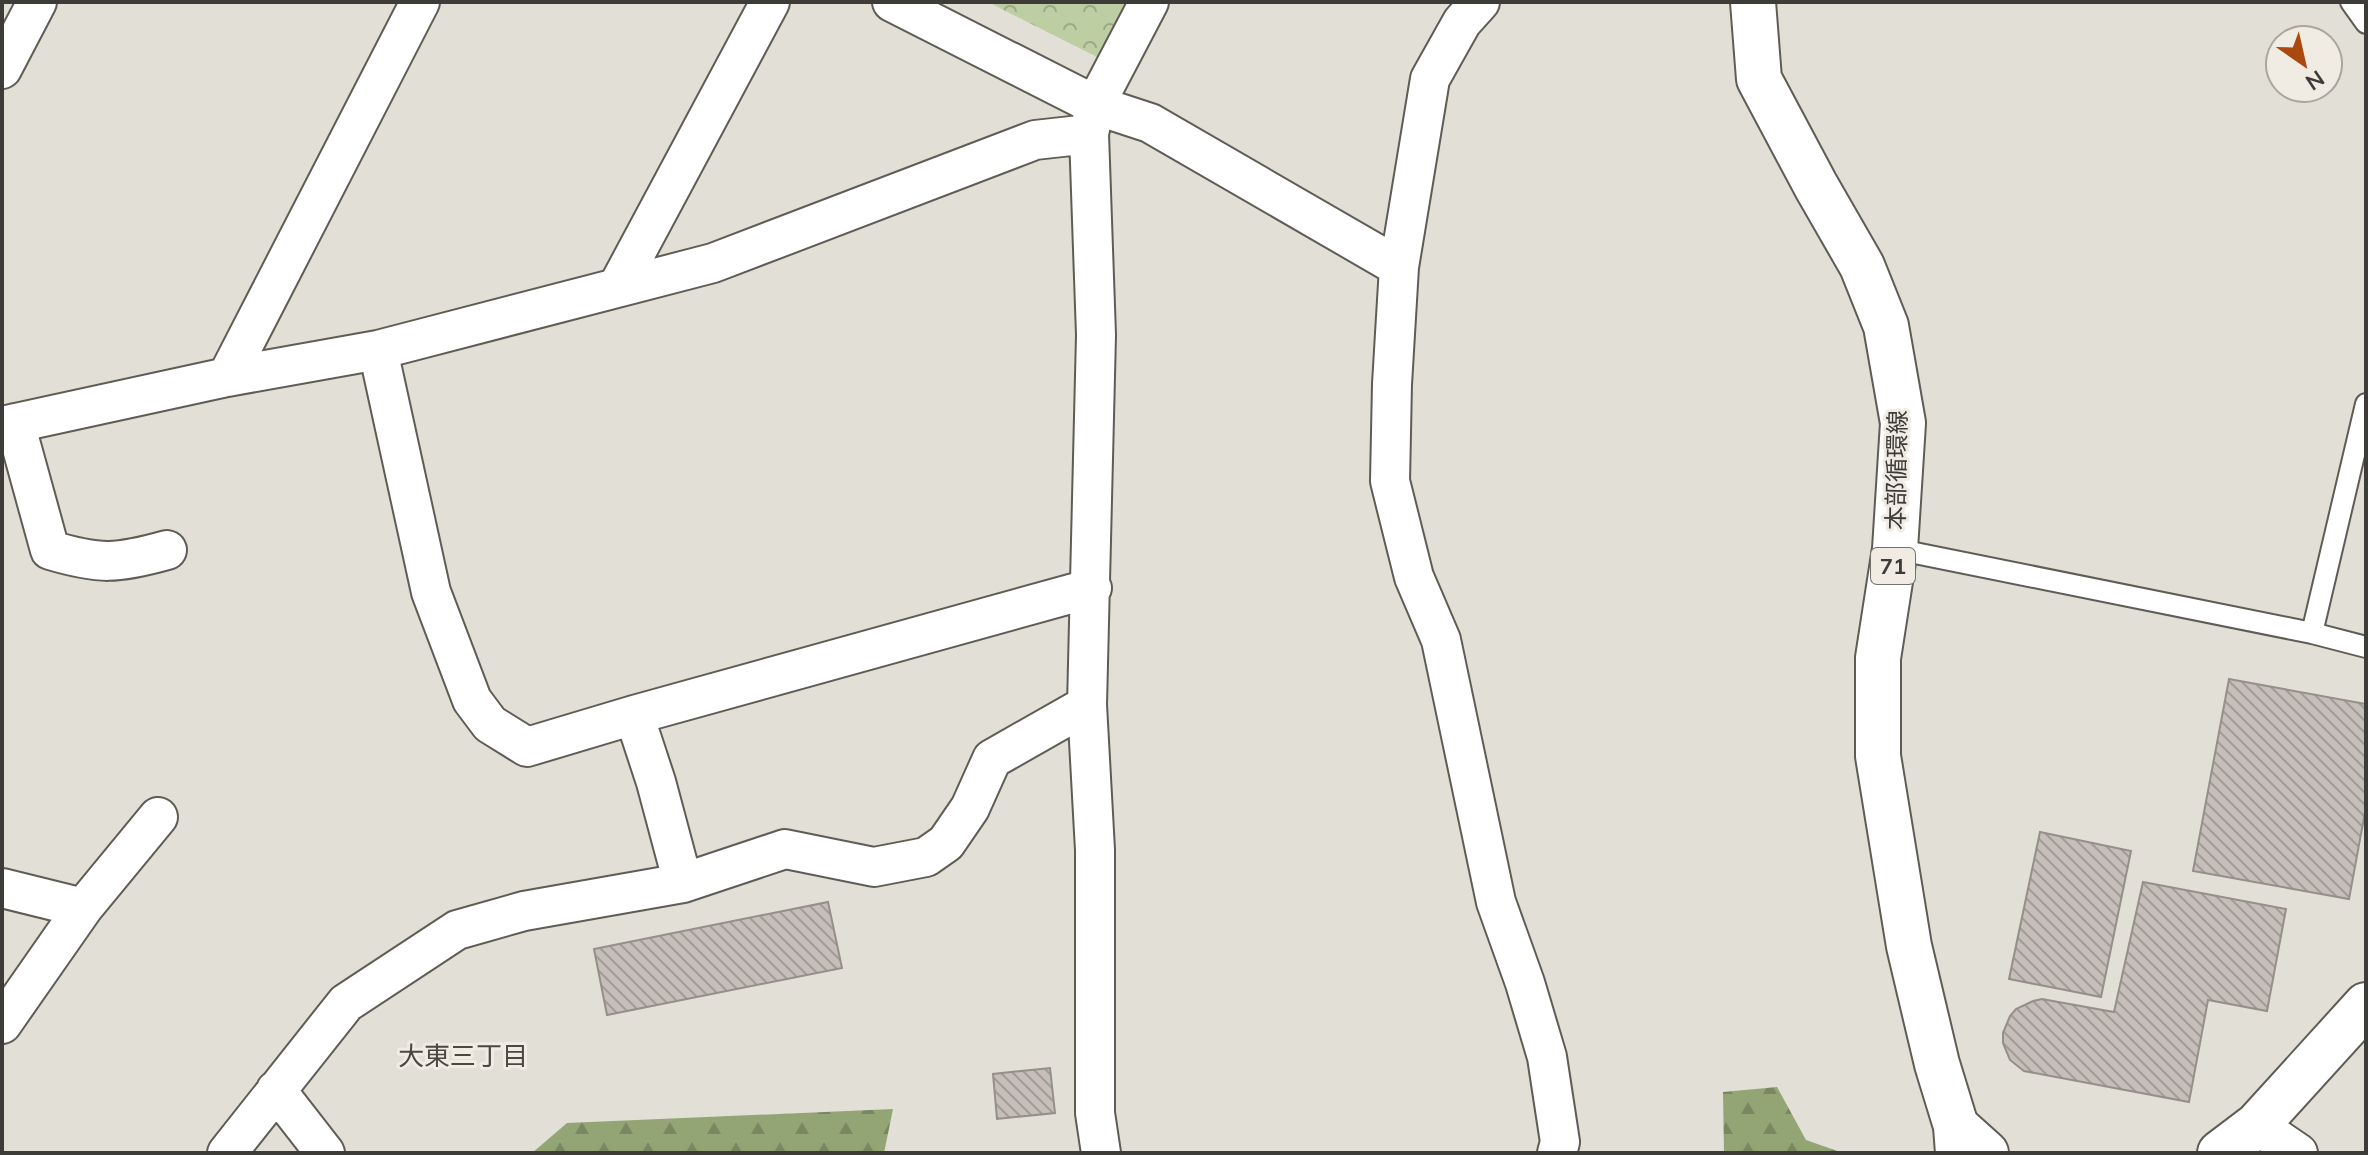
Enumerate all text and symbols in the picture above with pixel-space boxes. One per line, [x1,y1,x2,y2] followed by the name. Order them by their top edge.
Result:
[2264,24,2344,104] north arrow
[2300,64,2330,97] text: N
[1880,410,1912,530] street label: 本部循環線
[1871,548,1915,584] road number: 71
[398,1039,528,1072] district label: 大東三丁目

